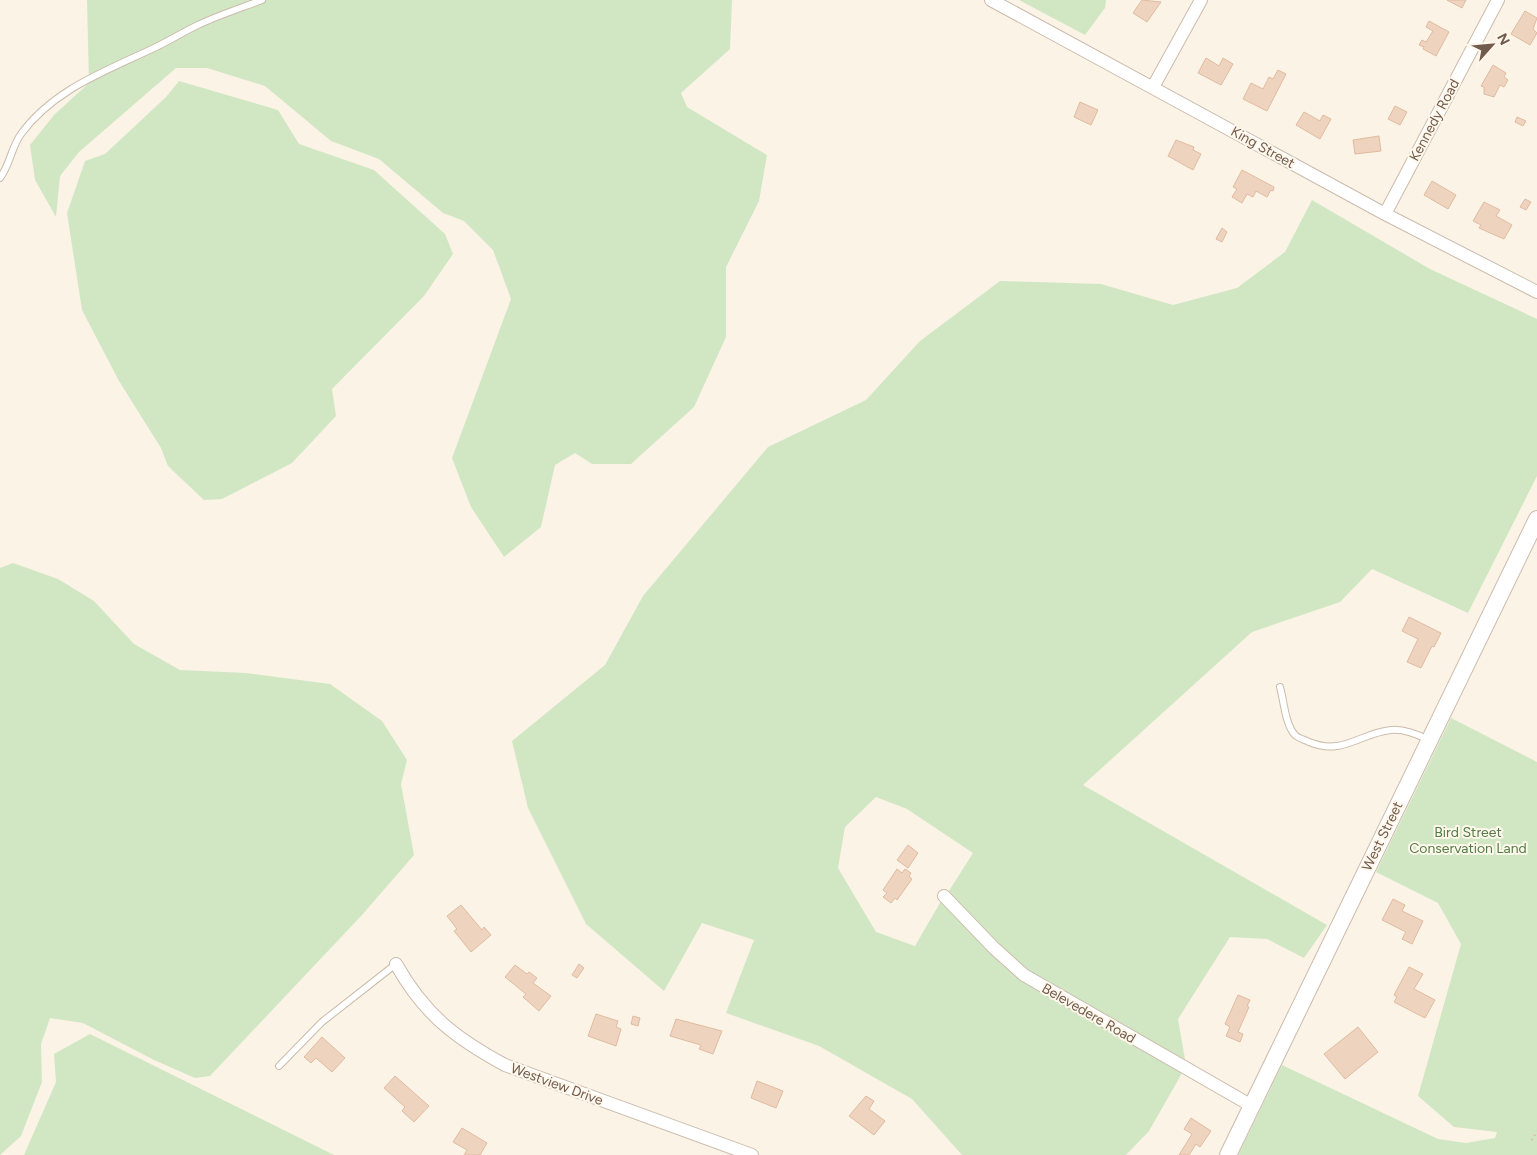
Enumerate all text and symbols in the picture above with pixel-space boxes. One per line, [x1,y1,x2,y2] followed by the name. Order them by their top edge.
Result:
[1467,20,1517,70] north arrow
[1493,31,1513,48] text: N
[1406,76,1463,164] street label: Kennedy Road
[1228,123,1298,172] street label: King Street
[1358,799,1407,874] street label: West Street
[1409,824,1527,857] park label: Bird Street Conservation Land
[1039,980,1139,1047] street label: Belevedere Road
[508,1060,606,1109] street label: Westview Drive

